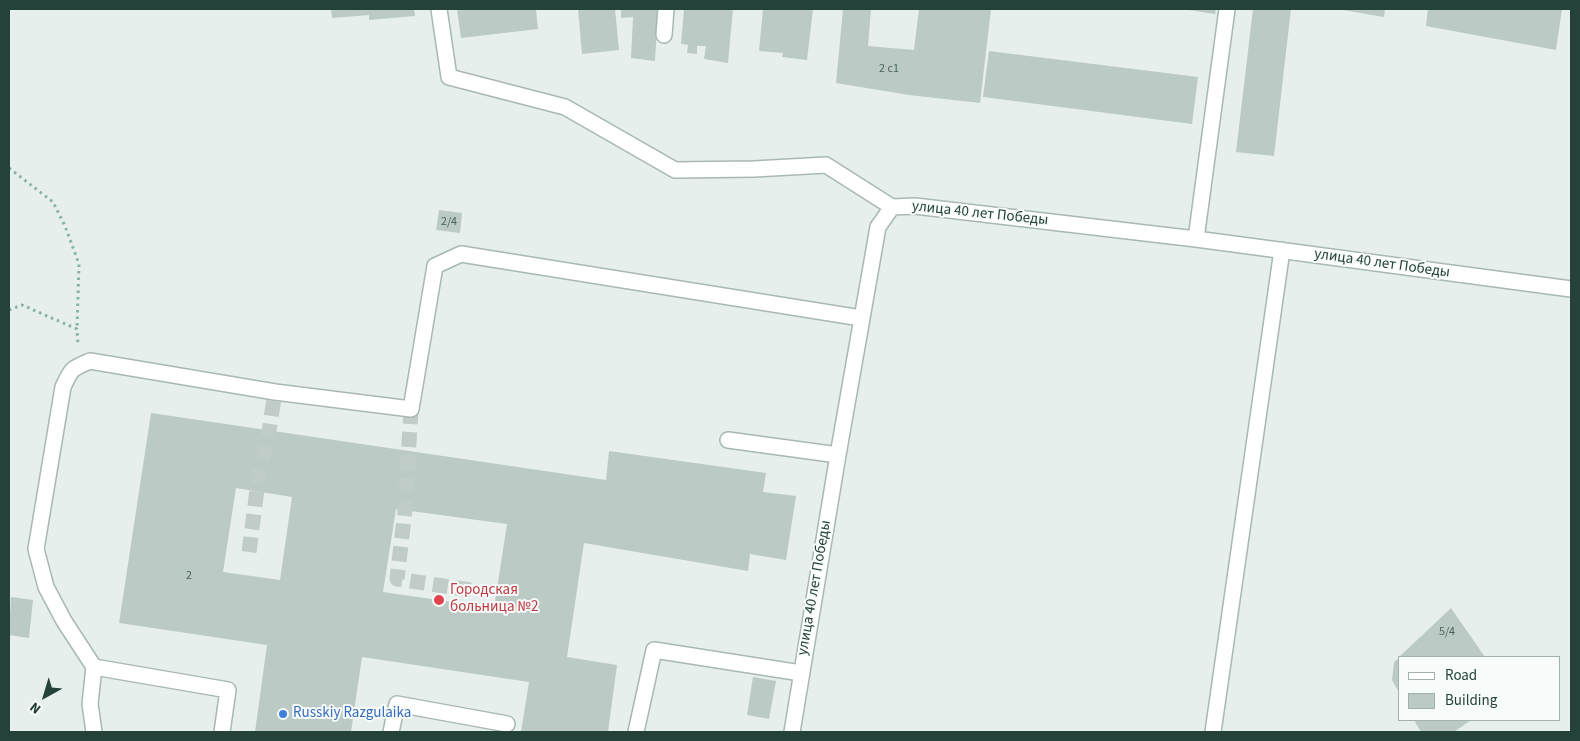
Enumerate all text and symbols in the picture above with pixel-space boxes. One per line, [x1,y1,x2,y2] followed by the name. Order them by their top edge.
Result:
[879,62,899,76] house number: 2 с1
[911,198,1049,230] street label: улица 40 лет Победы
[441,215,457,229] house number: 2/4
[1313,246,1451,282] street label: улица 40 лет Победы
[794,519,836,657] street label: улица 40 лет Победы
[186,569,192,583] house number: 2
[450,582,538,617] place label: Городская больница №2
[432,593,446,607] marker: Городская больница №2
[1439,625,1455,639] house number: 5/4
[1398,656,1560,721] legend
[1445,665,1477,686] text: Road
[20,671,70,721] north arrow
[1445,690,1497,711] text: Building
[26,697,45,718] text: N
[293,705,411,723] place label: Russkiy Razgulaika
[277,708,289,720] marker: Russkiy Razgulaika

